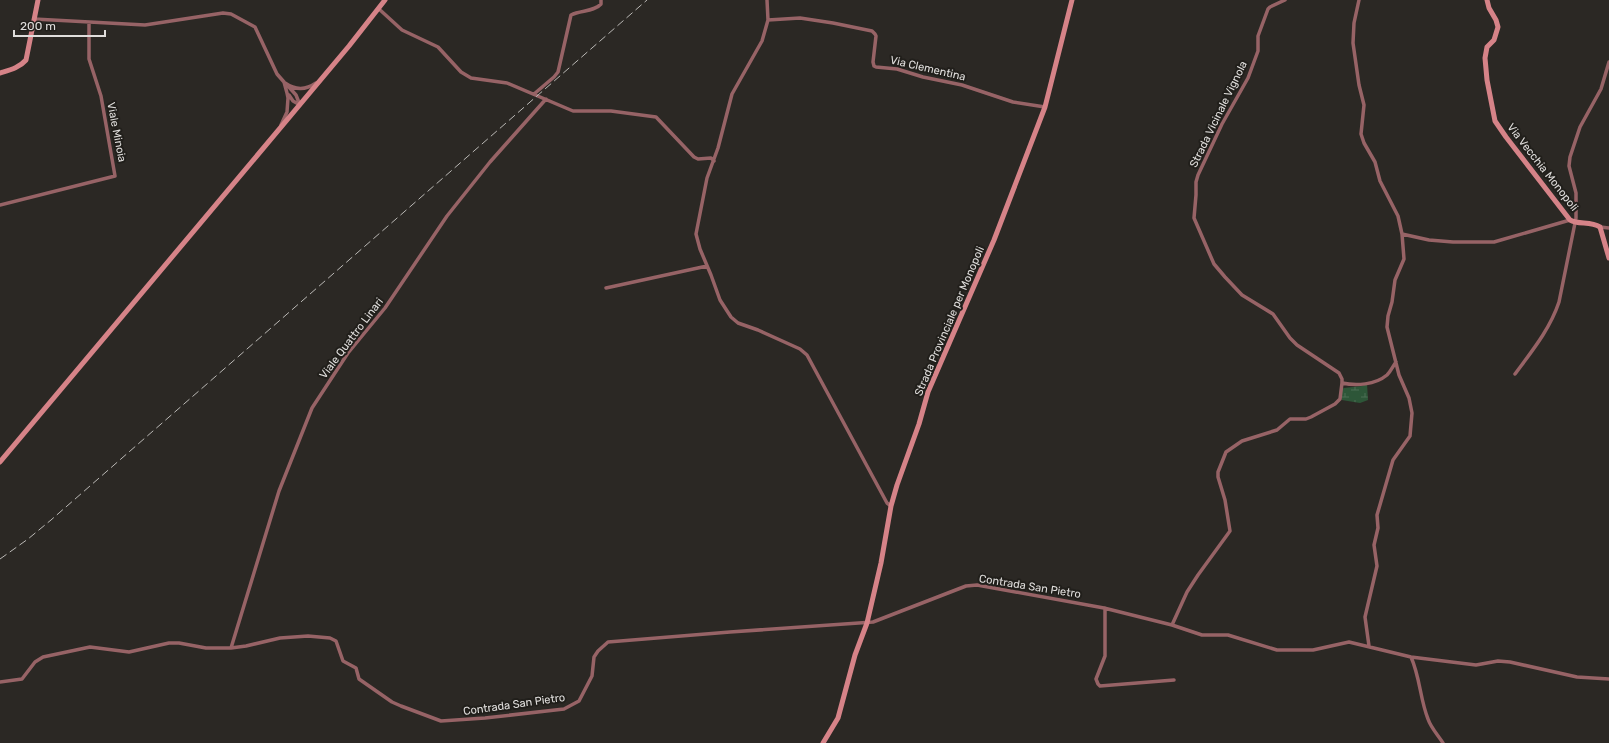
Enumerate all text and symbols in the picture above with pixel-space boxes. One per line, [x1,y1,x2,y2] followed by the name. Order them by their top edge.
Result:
[14,12,105,38] scale bar
[20,19,56,33] text: 200 m
[889,53,967,83] street label: Via Clementina
[1187,59,1250,170] street label: Strada Vicinale Vignola
[104,101,129,163] street label: Viale Minoia
[1504,121,1581,214] street label: Via Vecchia Monopoli
[912,244,987,398] street label: Strada Provinciale per Monopoli
[317,295,386,381] street label: Viale Quattro Linari
[978,572,1082,601] street label: Contrada San Pietro
[462,691,566,718] street label: Contrada San Pietro

